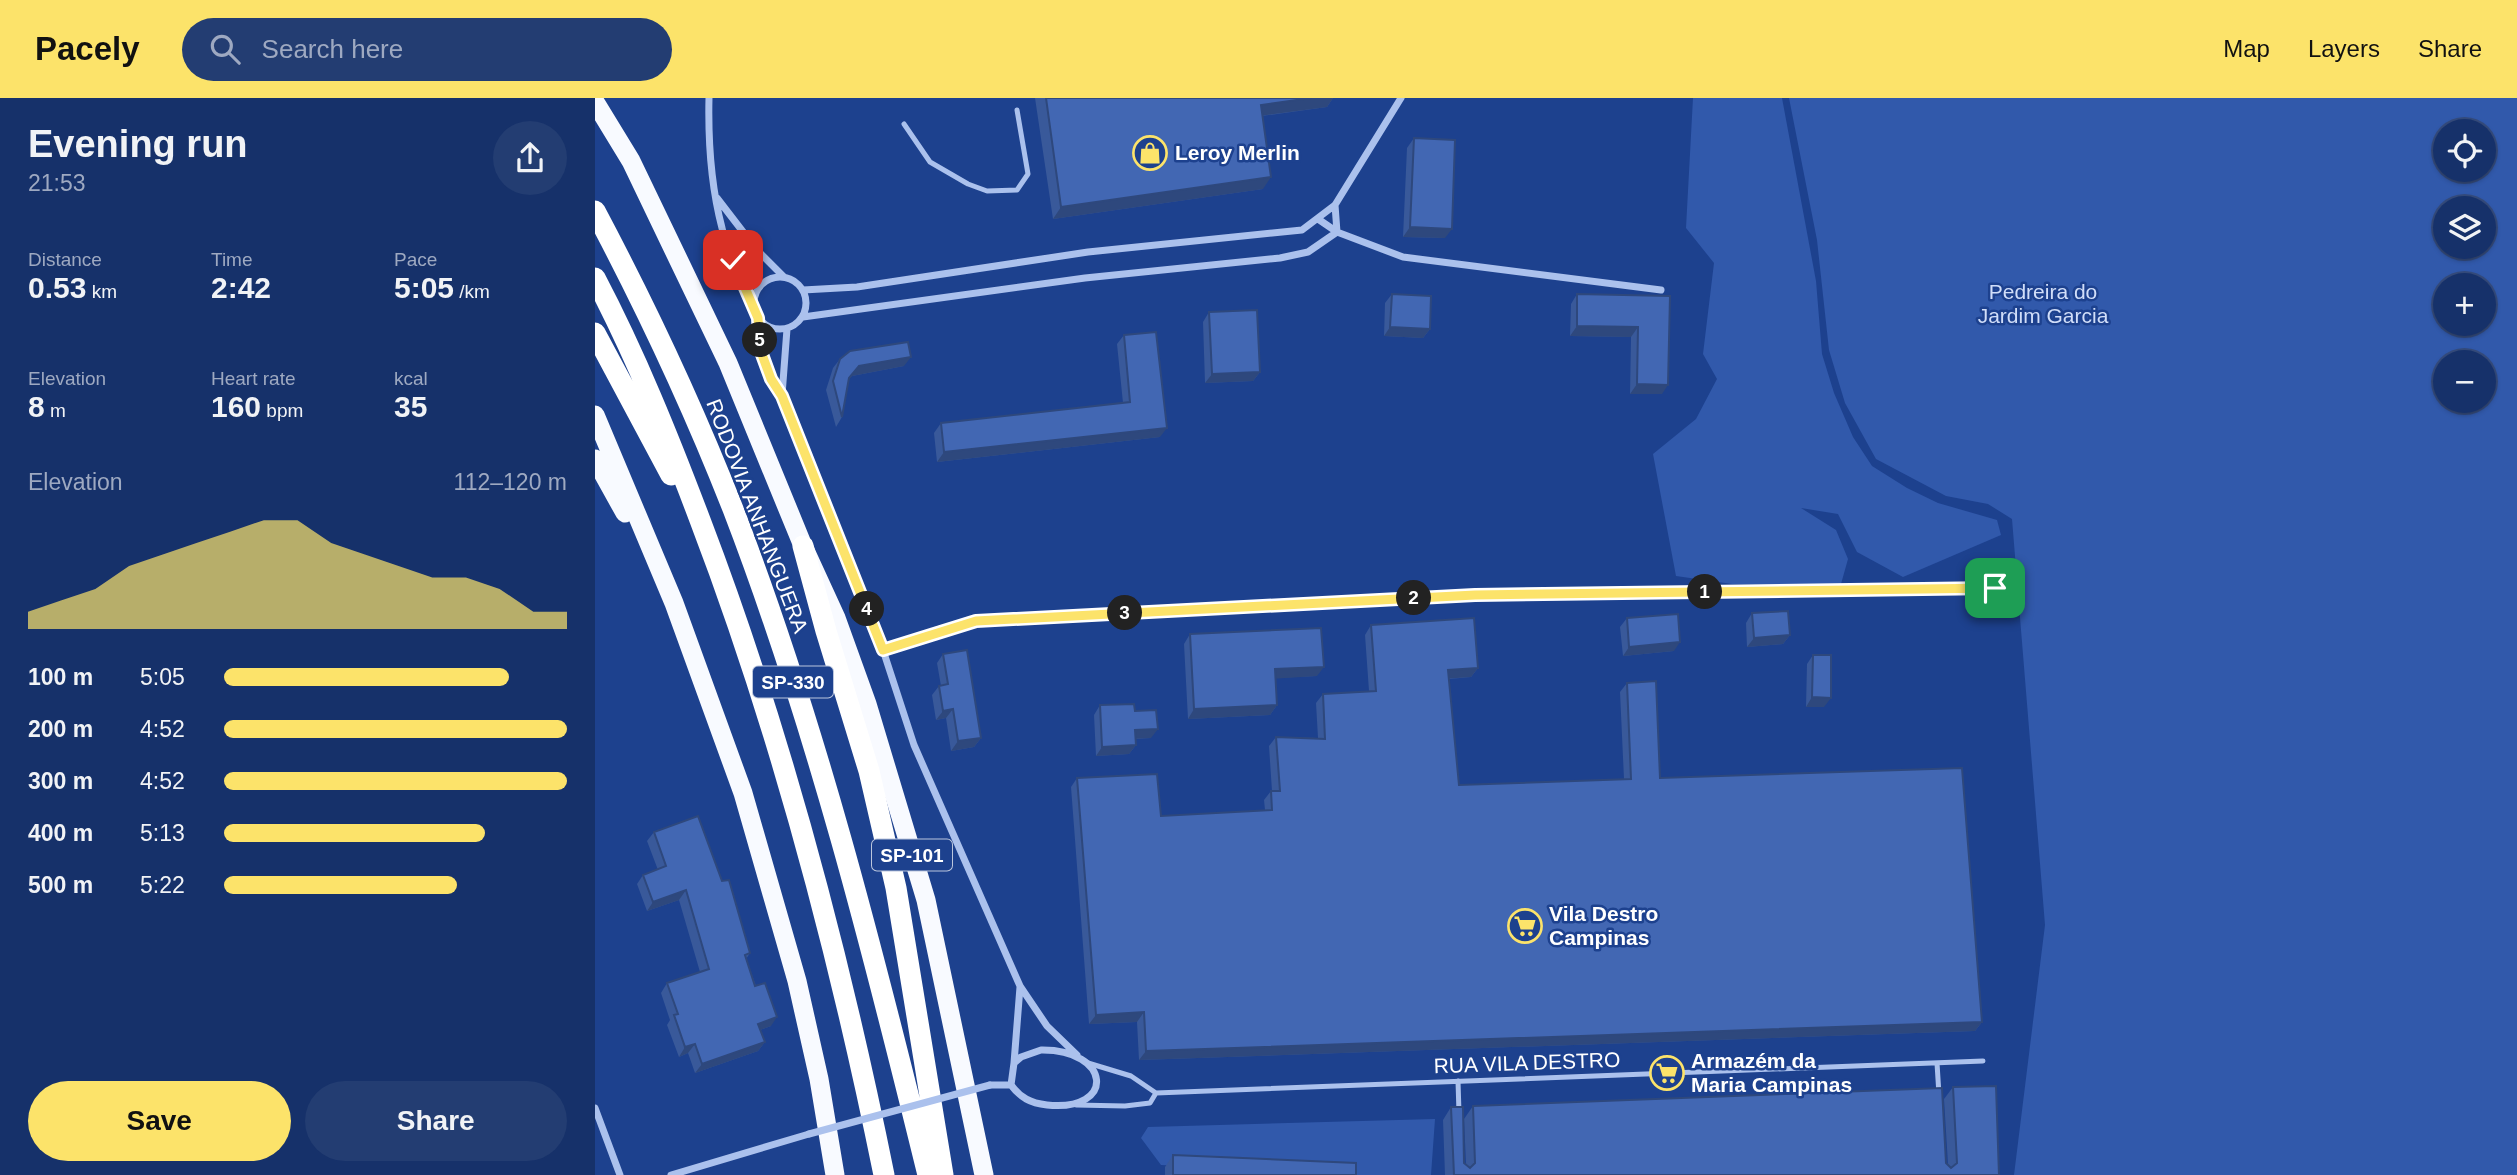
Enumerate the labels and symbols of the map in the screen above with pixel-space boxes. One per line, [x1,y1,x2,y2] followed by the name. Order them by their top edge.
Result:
[1131,134,1169,172] shop icon: Leroy Merlin
[1175,141,1300,164] place label: Leroy Merlin
[703,230,763,290] pin
[1978,280,2109,327] park label: Pedreira do Jardim Garcia
[743,322,777,358] pin: 5
[702,396,813,636] street label: RODOVIA ANHANGUERA
[1965,558,2025,618] pin
[1687,574,1723,610] pin: 1
[1397,580,1431,616] pin: 2
[849,592,885,626] pin: 4
[1107,596,1143,630] pin: 3
[753,666,833,698] road number: SP-330
[872,840,952,870] road number: SP-101
[1549,902,1658,949] place label: Vila Destro Campinas
[1506,907,1544,945] supermarket icon: Vila Destro Campinas
[1433,1048,1621,1077] street label: RUA VILA DESTRO
[1691,1049,1852,1096] place label: Armazém da Maria Campinas
[1648,1054,1686,1092] supermarket icon: Armazém da Maria Campinas

